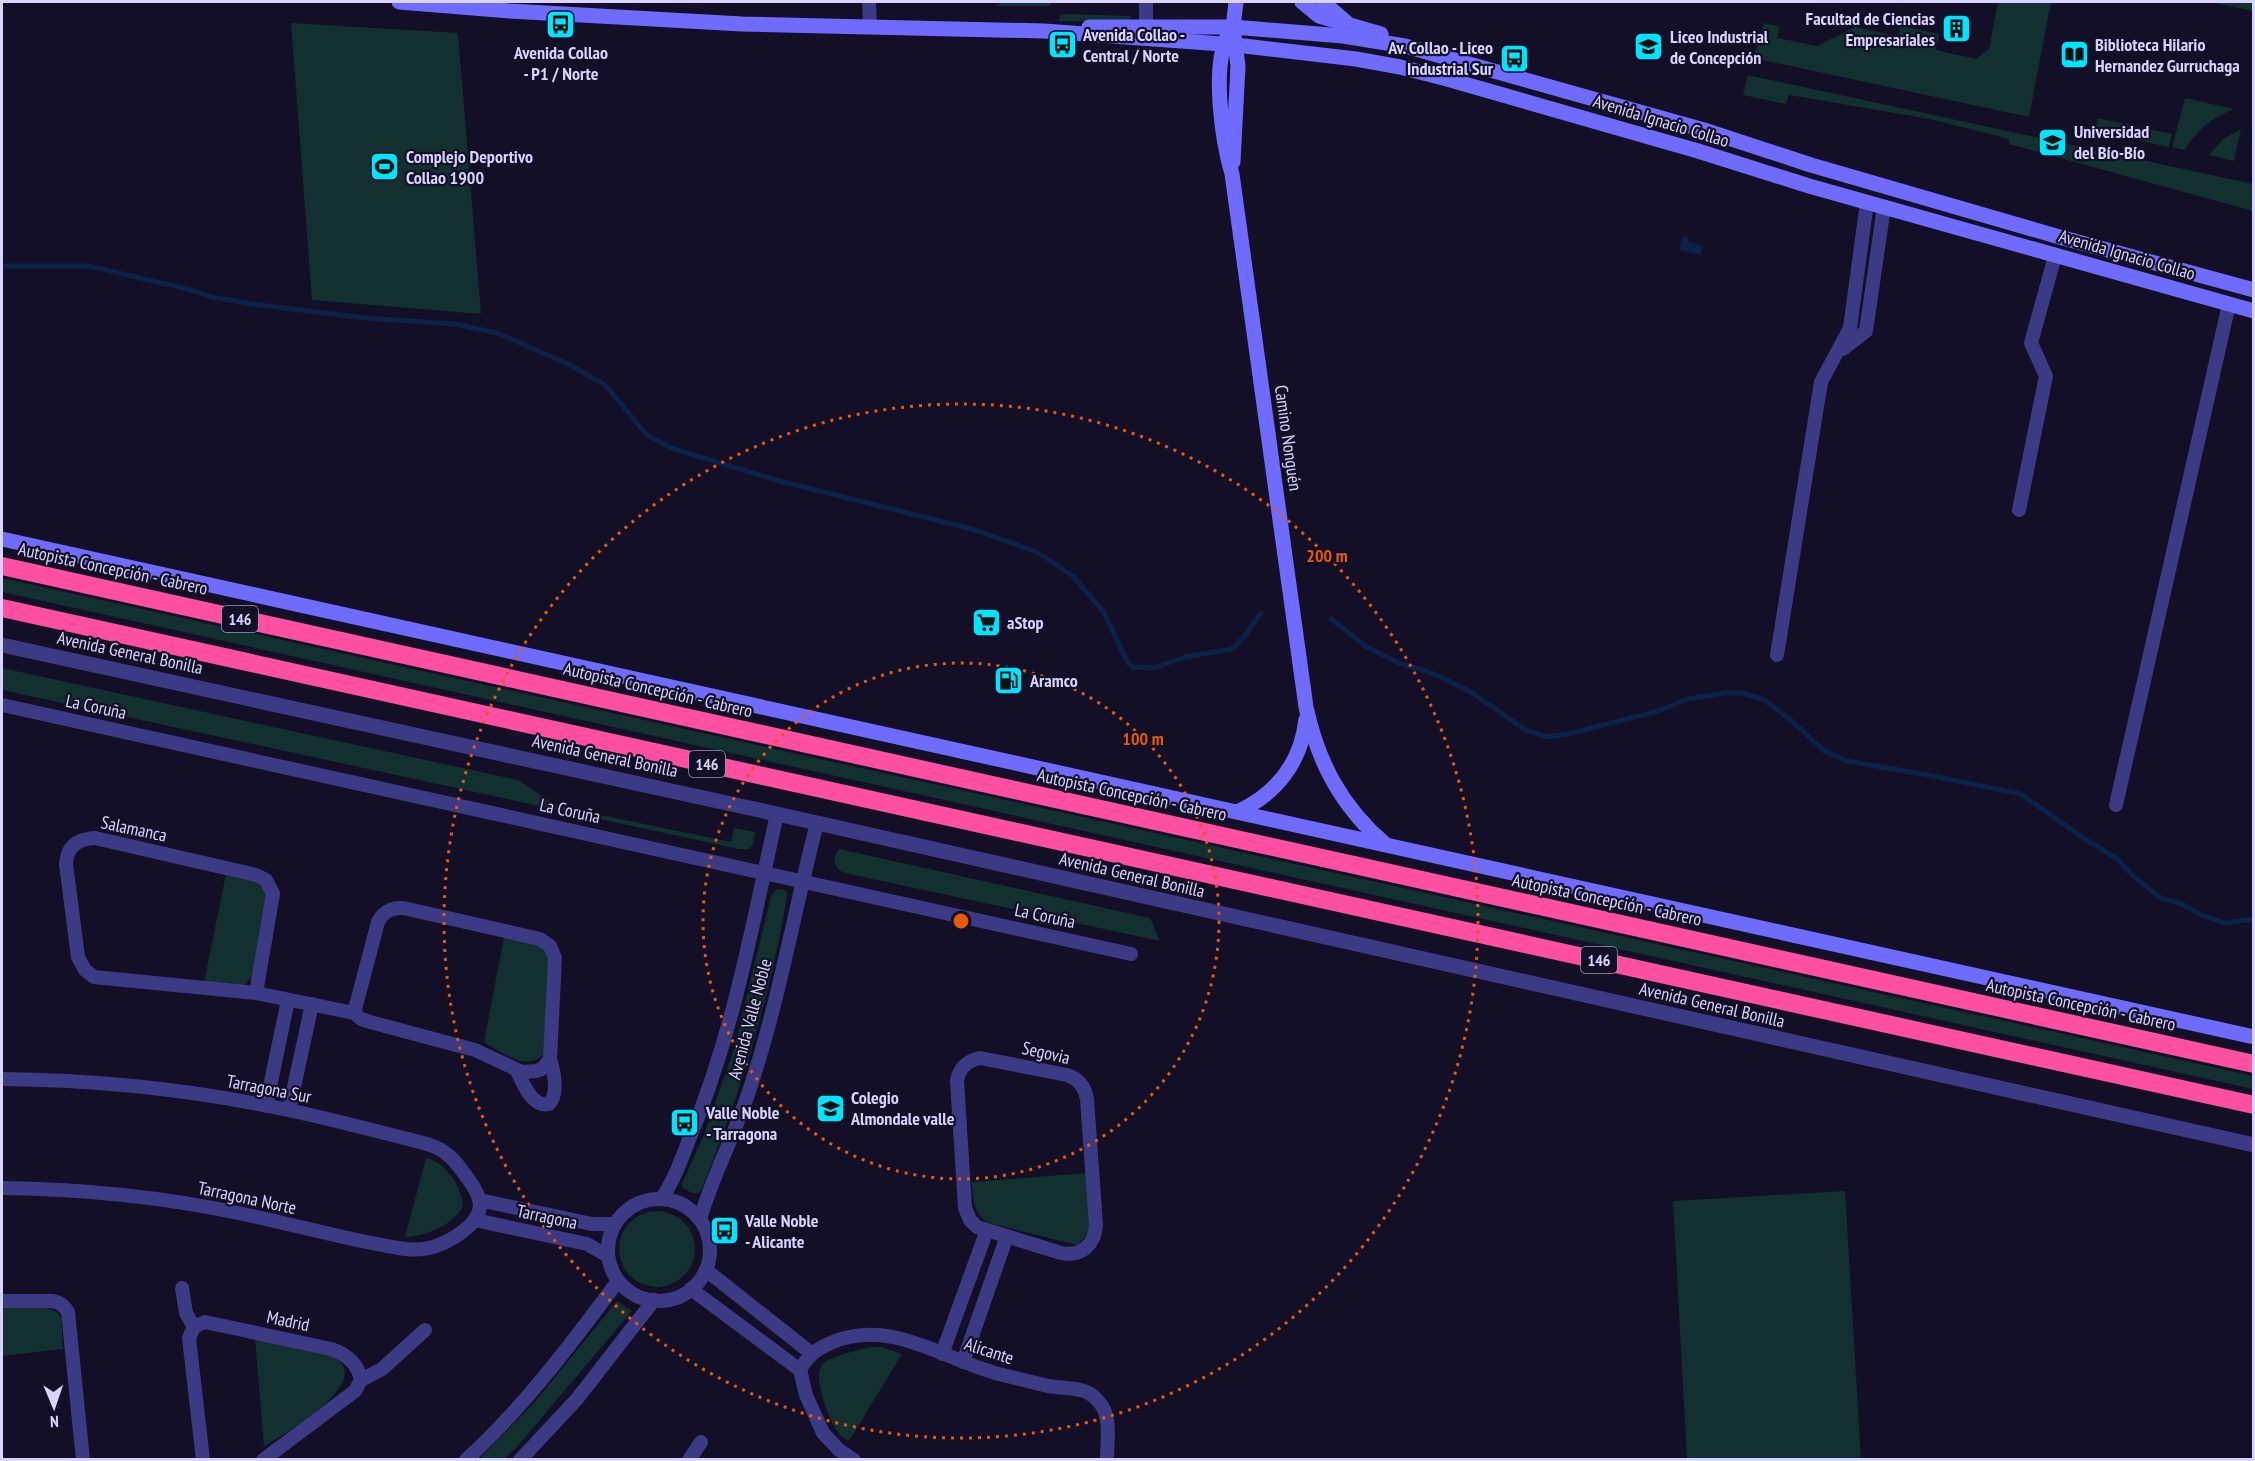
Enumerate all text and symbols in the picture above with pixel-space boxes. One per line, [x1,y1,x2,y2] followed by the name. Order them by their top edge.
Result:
[1806,7,1935,51] place label: Facultad de Ciencias Empresariales
[545,8,577,40] bus stop icon: Avenida Collao - P1 / Norte
[1940,13,1972,45] building icon: Facultad de Ciencias Empresariales
[1082,23,1185,67] place label: Avenida Collao - Central / Norte
[1670,25,1769,69] place label: Liceo Industrial de Concepción
[1046,29,1078,61] bus stop icon: Avenida Collao - Central / Norte
[1633,31,1665,63] school or university icon: Liceo Industrial de Concepción
[2095,33,2240,77] place label: Biblioteca Hilario Hernandez Gurruchaga
[1387,36,1494,80] place label: Av. Collao - Liceo Industrial Sur
[2058,39,2090,71] library icon: Biblioteca Hilario Hernandez Gurruchaga
[513,41,608,85] place label: Avenida Collao - P1 / Norte
[1498,42,1530,74] bus stop icon: Av. Collao - Liceo Industrial Sur
[1590,89,1732,152] street label: Avenida Ignacio Collao
[2074,120,2149,164] place label: Universidad del Bío-Bío
[2037,126,2069,158] school or university icon: Universidad del Bío-Bío
[406,145,533,189] place label: Complejo Deportivo Collao 1900
[369,151,401,183] sports icon: Complejo Deportivo Collao 1900
[2056,224,2198,285] street label: Avenida Ignacio Collao
[1270,384,1307,492] street label: Camino Nonguén
[16,537,210,600] street label: Autopista Concepción - Cabrero
[1306,544,1348,567] text: 200 m
[222,606,258,632] road number: 146
[970,607,1002,639] supermarket icon: aStop
[1007,611,1044,634] place label: aStop
[55,626,205,679] street label: Avenida General Bonilla
[561,657,755,722] street label: Autopista Concepción - Cabrero
[993,665,1025,697] fuel station icon: Aramco
[1029,669,1078,692] place label: Aramco
[64,689,129,724] street label: La Coruña
[1122,727,1164,750] text: 100 m
[530,729,680,782] street label: Avenida General Bonilla
[689,751,725,777] road number: 146
[1035,763,1229,826] street label: Autopista Concepción - Cabrero
[538,793,603,828] street label: La Coruña
[99,810,169,847] street label: Salamanca
[1057,847,1207,902] street label: Avenida General Bonilla
[1510,868,1704,931] street label: Autopista Concepción - Cabrero
[1013,898,1078,933] street label: La Coruña
[951,911,971,931] centre of rings
[1581,947,1617,973] road number: 146
[722,956,777,1082] street label: Avenida Valle Noble
[1984,973,2178,1036] street label: Autopista Concepción - Cabrero
[1637,977,1787,1032] street label: Avenida General Bonilla
[1020,1036,1072,1069] street label: Segovia
[225,1069,313,1108] street label: Tarragona Sur
[850,1086,955,1130] place label: Colegio Almondale valle
[814,1092,846,1124] school or university icon: Colegio Almondale valle
[705,1101,780,1145] place label: Valle Noble - Tarragona
[669,1107,701,1139] bus stop icon: Valle Noble - Tarragona
[196,1176,299,1219] street label: Tarragona Norte
[515,1199,580,1234] street label: Tarragona
[744,1209,819,1253] place label: Valle Noble - Alicante
[708,1215,740,1247] bus stop icon: Valle Noble - Alicante
[265,1305,312,1336] street label: Madrid
[962,1332,1017,1369] street label: Alicante
[24,1377,84,1437] north arrow
[50,1412,59,1432] text: N

